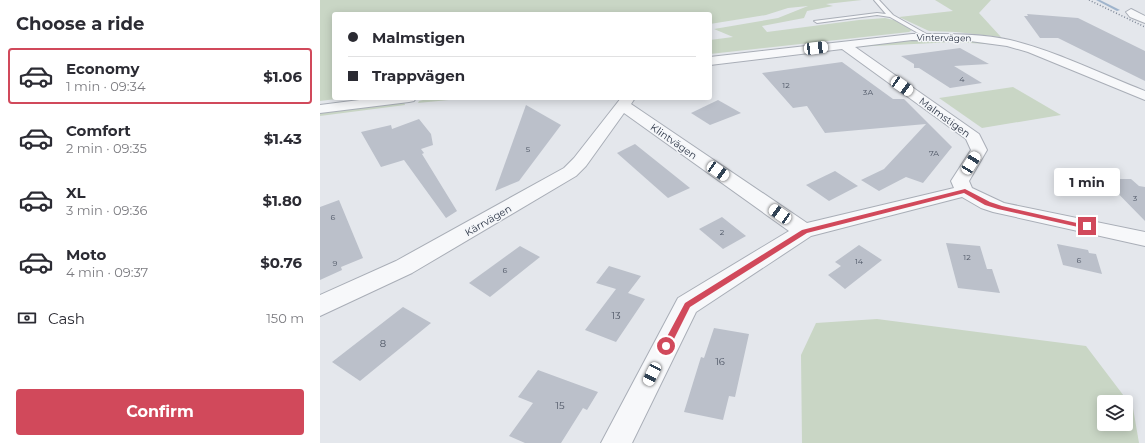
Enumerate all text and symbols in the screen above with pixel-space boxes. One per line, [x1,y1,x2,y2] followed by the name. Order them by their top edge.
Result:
[16,13,144,35] text: Choose a ride
[372,28,465,47] text: Malmstigen
[916,32,972,43] street label: Vintervägen
[803,41,829,55] car
[18,58,54,94] icon: car
[66,59,139,78] text: Economy
[372,66,465,85] text: Trappvägen
[263,67,302,86] text: $1.06
[889,74,915,98] car
[959,74,965,84] house number: 4
[66,78,145,94] text: 1 min · 09:34
[782,80,790,90] house number: 12
[863,87,873,97] house number: 3A
[917,95,973,140] street label: Malmstigen
[18,120,54,156] icon: car
[66,121,131,140] text: Comfort
[648,121,700,162] street label: Klintvägen
[264,129,302,148] text: $1.43
[66,140,147,156] text: 2 min · 09:35
[526,144,531,154] house number: 5
[929,148,939,158] house number: 7A
[960,150,982,176] car
[705,159,731,183] car
[1054,168,1120,196] callout: 1 min
[1069,174,1105,190] text: 1 min
[18,182,54,218] icon: car
[66,183,85,202] text: XL
[263,191,302,210] text: $1.80
[1133,193,1138,203] house number: 3
[66,202,147,218] text: 3 min · 09:36
[463,202,514,239] street label: Kärrvägen
[767,202,793,226] car
[331,212,336,222] house number: 6
[1078,217,1096,235] route end
[720,227,725,237] house number: 2
[18,244,54,280] icon: car
[66,245,106,264] text: Moto
[963,252,971,262] house number: 12
[260,253,302,272] text: $0.76
[1077,255,1082,265] house number: 6
[855,256,864,266] house number: 14
[333,258,338,268] house number: 9
[66,264,148,280] text: 4 min · 09:37
[503,265,508,275] house number: 6
[16,307,38,329] icon: cash
[48,309,85,328] text: Cash
[611,309,621,322] house number: 13
[266,310,304,326] text: 150 m
[380,337,386,350] house number: 8
[657,337,675,355] route start
[715,355,725,368] house number: 16
[641,361,663,387] car
[16,389,304,435] button: Confirm
[1097,395,1133,431] map controls
[1097,395,1133,431] button: layers
[555,399,565,412] house number: 15

